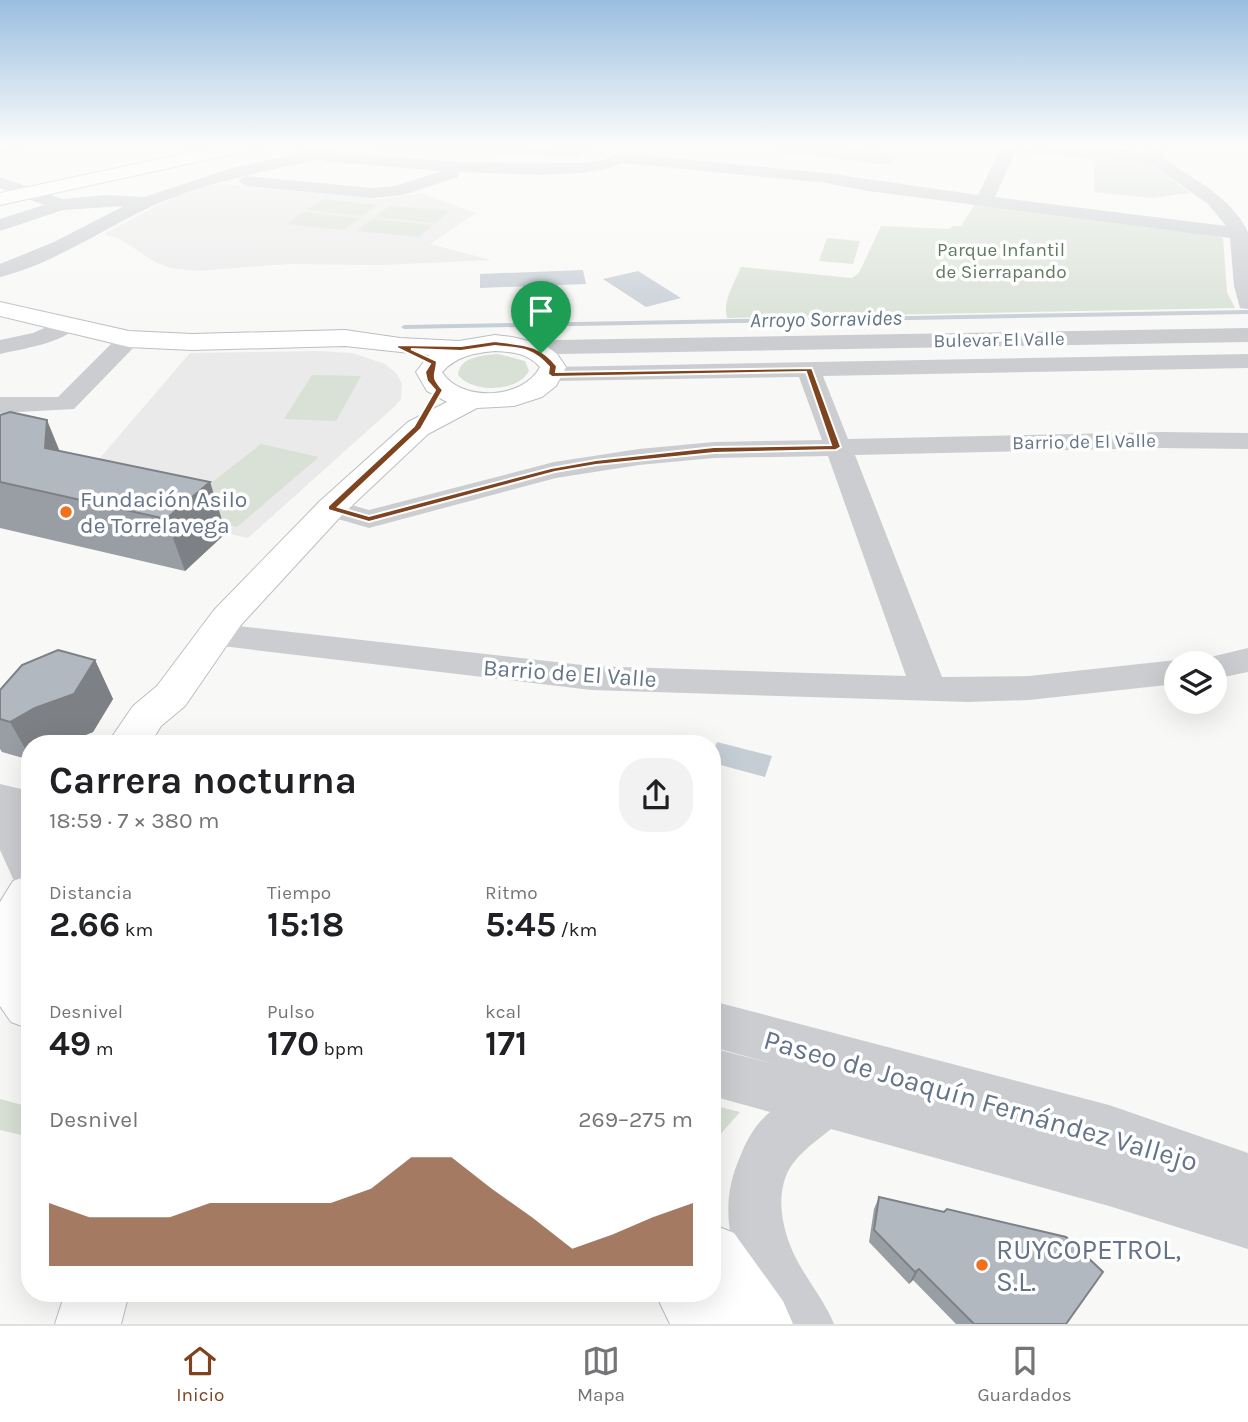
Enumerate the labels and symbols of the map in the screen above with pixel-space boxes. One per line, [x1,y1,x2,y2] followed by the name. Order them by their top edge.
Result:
[935,239,1067,283] park label: Parque Infantil de Sierrapando
[511,281,571,353] pin
[750,306,902,332] water label: Arroyo Sorravides
[933,328,1065,352] street label: Bulevar El Valle
[1012,430,1156,454] street label: Barrio de El Valle
[80,486,247,539] place label: Fundación Asilo de Torrelavega
[58,504,74,520] marker: Fundación Asilo de Torrelavega
[482,654,658,693] street label: Barrio de El Valle
[760,1023,1202,1178] street label: Paseo de Joaquín Fernández Vallejo
[996,1233,1181,1298] place label: RUYCOPETROL, S.L.
[974,1257,990,1273] marker: RUYCOPETROL, S.L.

